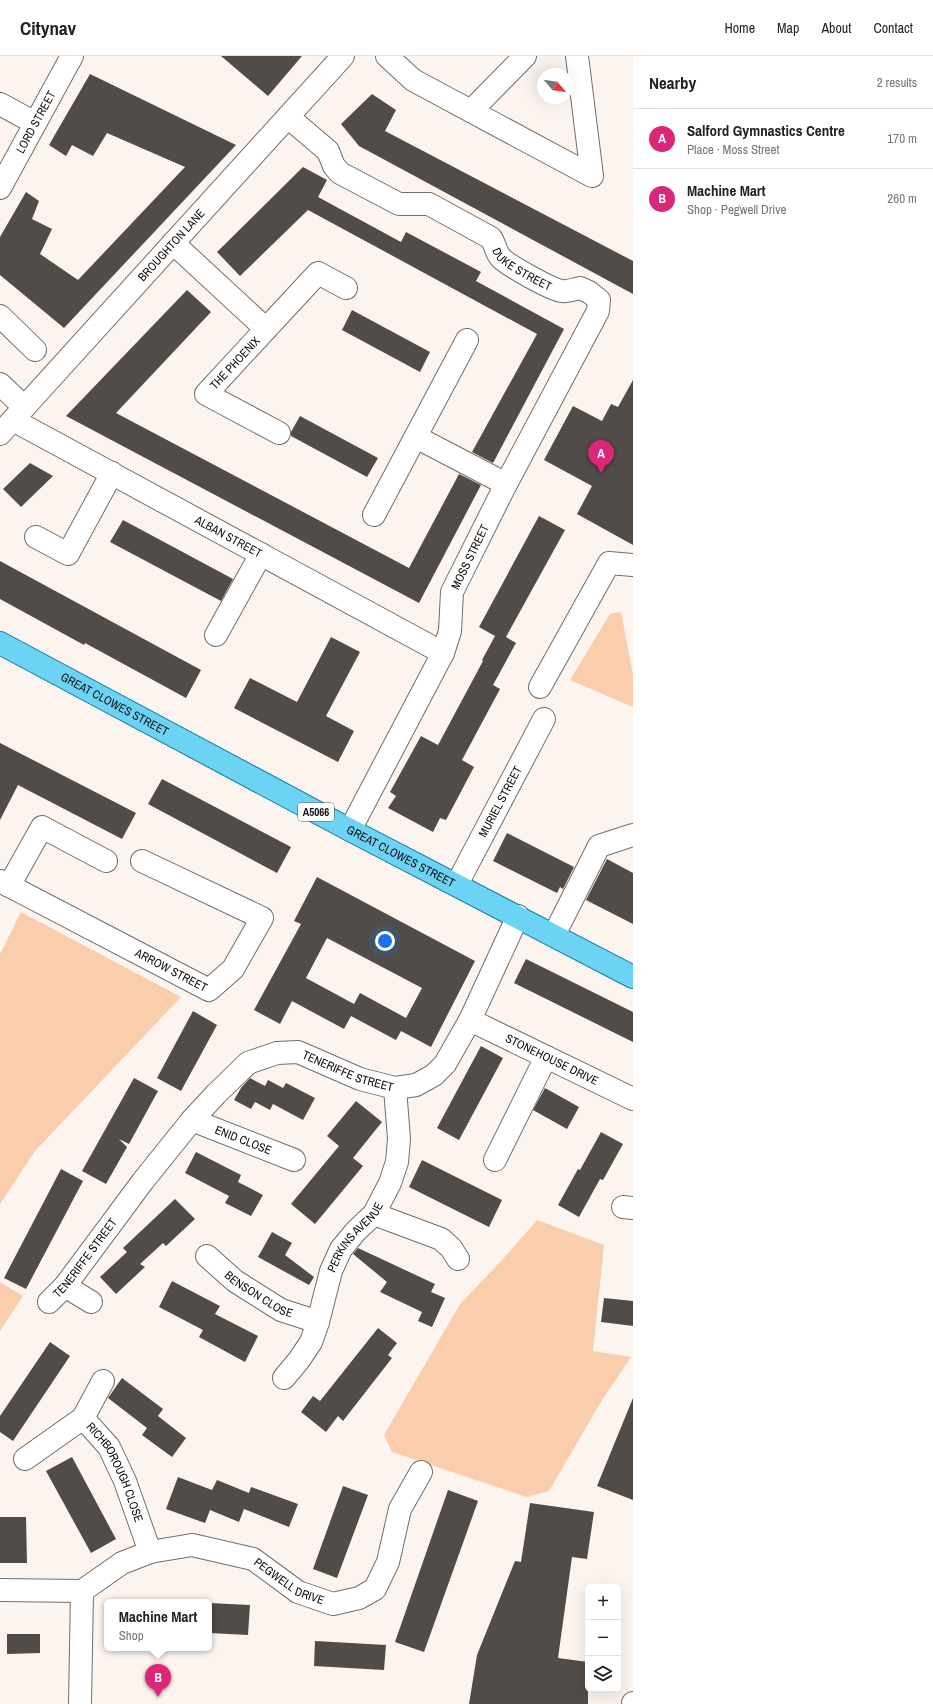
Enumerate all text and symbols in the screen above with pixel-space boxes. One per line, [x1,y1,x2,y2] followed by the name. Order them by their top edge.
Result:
[20,15,76,41] text: Citynav
[724,19,755,37] text: Home
[777,19,799,37] text: Map
[821,19,851,37] text: About
[873,19,913,37] text: Contact
[537,68,573,104] north arrow
[649,71,696,94] text: Nearby
[877,74,917,91] text: 2 results
[12,88,59,156] street label: LORD STREET
[687,120,845,141] text: Salford Gymnastics Centre
[658,130,666,147] text: A
[887,130,917,147] text: 170 m
[687,141,779,158] text: Place · Moss Street
[687,180,766,201] text: Machine Mart
[658,190,666,207] text: B
[887,190,917,207] text: 260 m
[687,201,787,218] text: Shop · Pegwell Drive
[134,206,208,285] street label: BROUGHTON LANE
[488,245,554,294] street label: DUKE STREET
[206,333,264,393] street label: THE PHOENIX
[588,440,614,473] pin: A
[191,512,265,561] street label: ALBAN STREET
[447,522,493,592] street label: MOSS STREET
[58,669,171,740] street label: GREAT CLOWES STREET
[475,763,526,840] street label: MURIEL STREET
[298,803,334,821] road number: A5066
[344,822,458,891] street label: GREAT CLOWES STREET
[375,931,395,951] your location
[131,944,210,996] street label: ARROW STREET
[503,1030,601,1089] street label: STONEHOUSE DRIVE
[300,1047,395,1095] street label: TENERIFFE STREET
[212,1122,274,1158] street label: ENID CLOSE
[323,1199,387,1275] street label: PERKINS AVENUE
[50,1215,121,1301] street label: TENERIFFE STREET
[221,1267,295,1321] street label: BENSON CLOSE
[83,1419,147,1524] street label: RICHBOROUGH CLOSE
[251,1554,326,1608] street label: PEGWELL DRIVE
[585,1584,621,1692] map controls
[585,1584,621,1620] button: +
[104,1599,212,1651] popup
[119,1606,197,1627] text: Machine Mart
[585,1620,621,1656] button: −
[119,1627,144,1644] text: Shop
[585,1656,621,1692] button: layers
[145,1664,171,1697] pin: B

